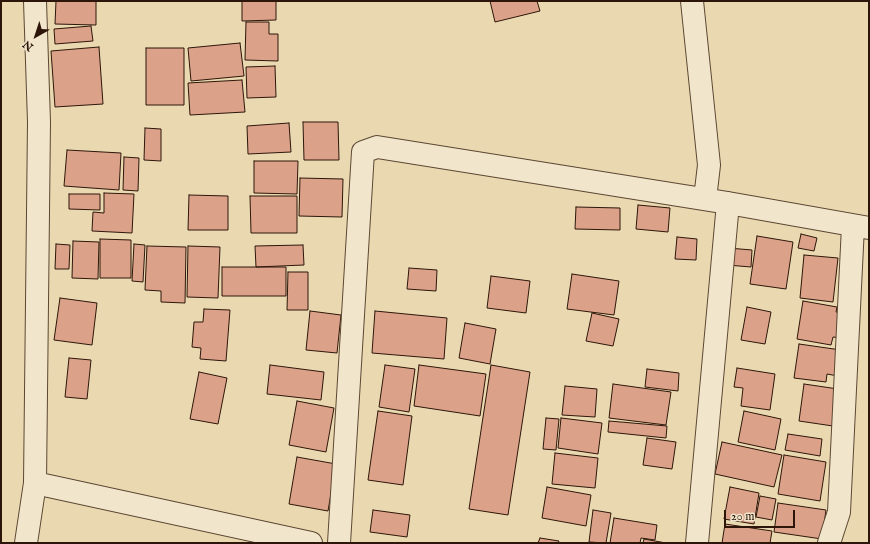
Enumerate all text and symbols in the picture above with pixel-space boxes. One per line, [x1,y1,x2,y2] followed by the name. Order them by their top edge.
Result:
[16,16,56,56] north arrow
[20,37,37,54] text: N
[726,502,797,528] scale bar
[731,509,754,524] text: 20 m

